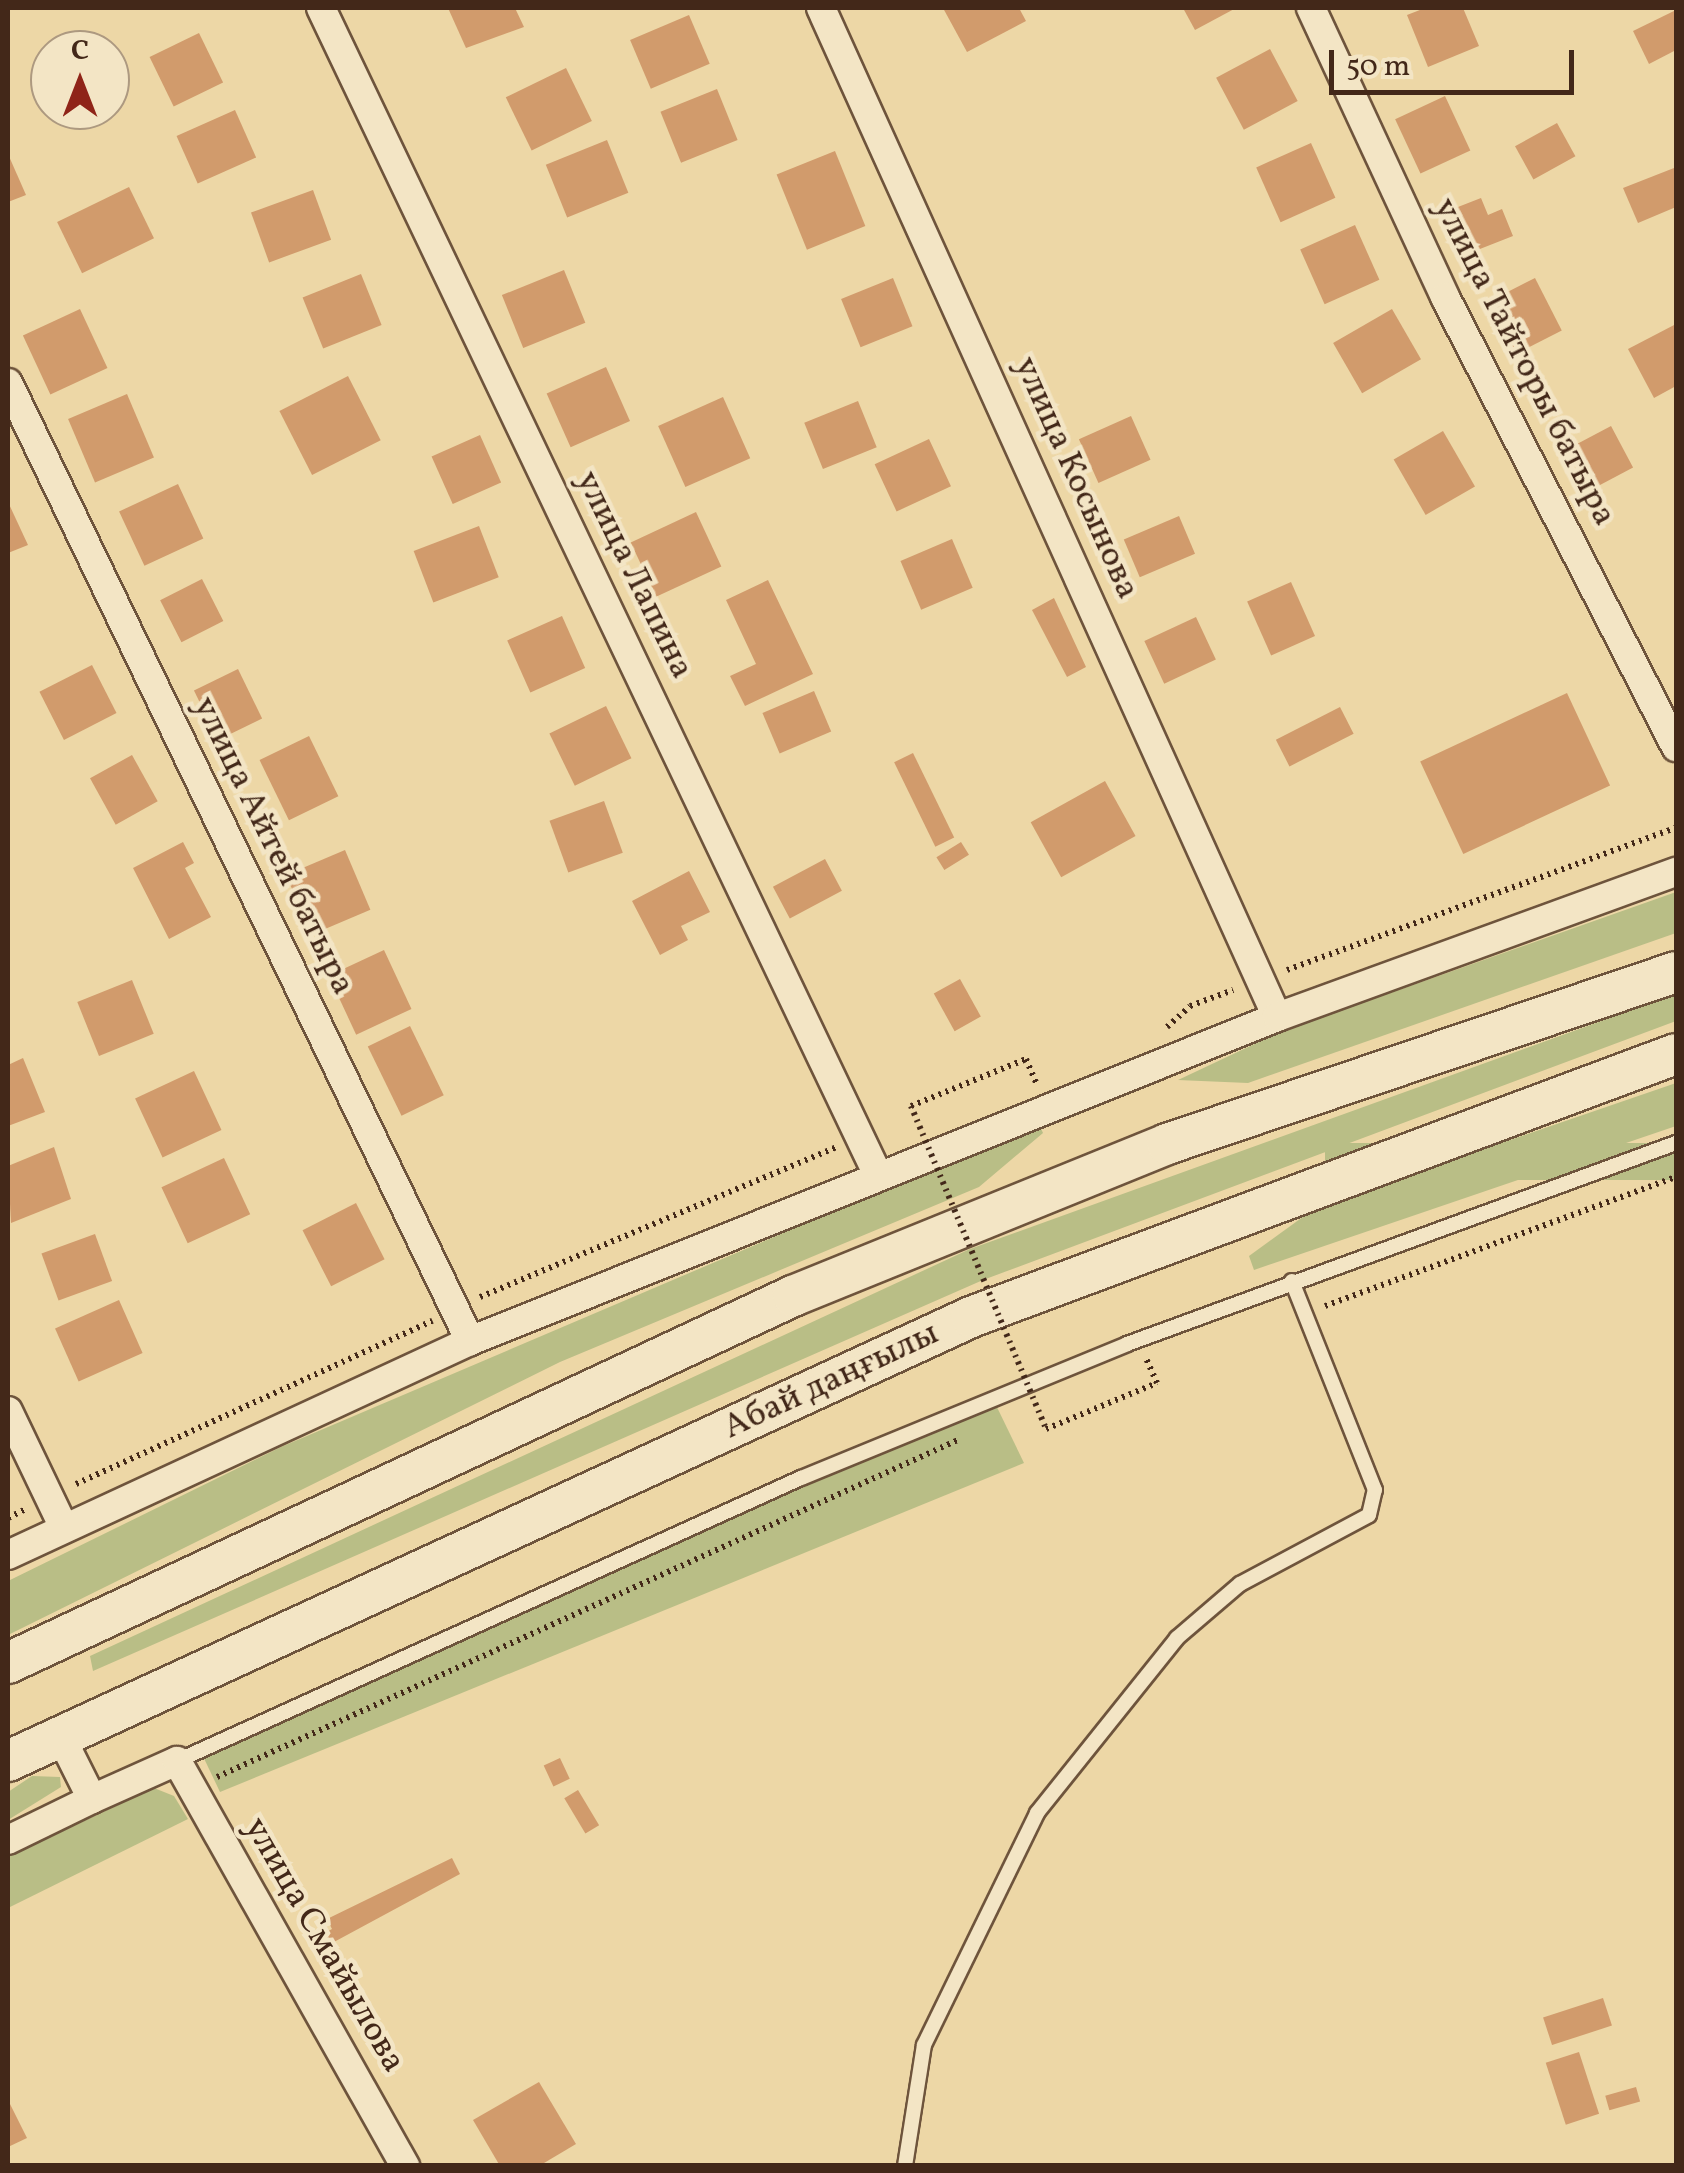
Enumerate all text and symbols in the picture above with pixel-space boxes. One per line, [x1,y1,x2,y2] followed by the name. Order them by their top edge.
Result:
[30,30,130,130] north arrow
[1334,30,1579,92] scale bar
[71,32,89,71] text: С
[1346,46,1410,88] text: 50 m
[1423,191,1625,533] street label: улица Тайторы батыра
[1004,350,1148,606] street label: улица Косынова
[566,464,702,686] street label: улица Лапина
[183,690,363,1002] street label: улица Айтей батыра
[717,1313,945,1449] street label: Абай даңғылы
[234,1810,414,2080] street label: улица Смайылова

